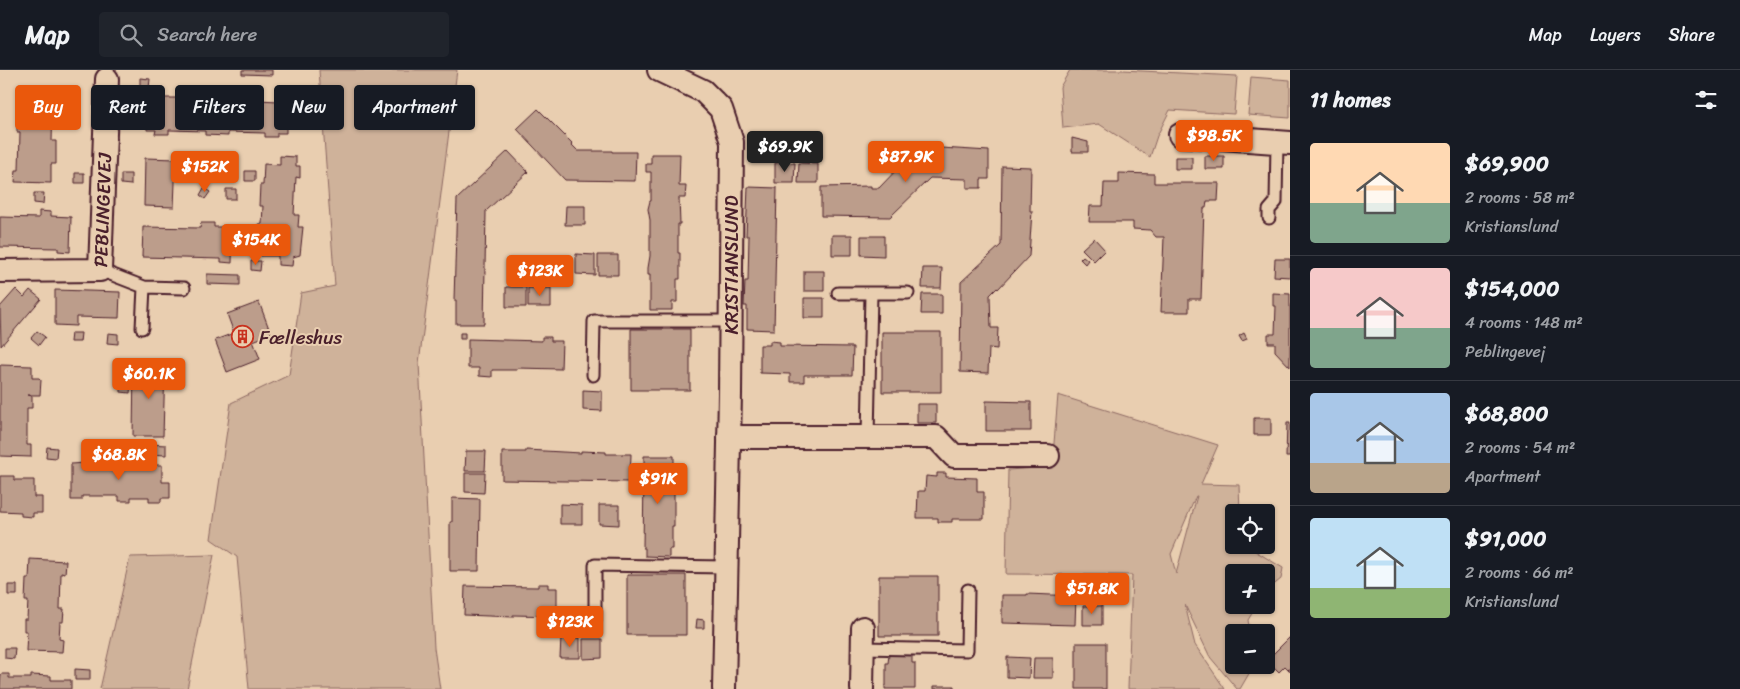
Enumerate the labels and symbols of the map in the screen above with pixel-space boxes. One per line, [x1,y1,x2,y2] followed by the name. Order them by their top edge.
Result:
[1173,119,1255,162] pin: $98.5K
[744,131,826,173] pin: $69.9K
[865,140,947,183] pin: $87.9K
[170,150,240,193] pin: $152K
[84,151,121,268] street label: PEBLINGEVEJ
[715,195,748,335] street label: KRISTIANSLUND
[221,224,291,266] pin: $154K
[505,254,575,297] pin: $123K
[259,321,342,354] place label: Fælleshus
[231,325,255,349] building icon: Fælleshus
[108,358,190,400] pin: $60.1K
[78,438,160,481] pin: $68.8K
[628,462,688,505] pin: $91K
[1051,572,1133,615] pin: $51.8K
[535,606,605,648] pin: $123K

